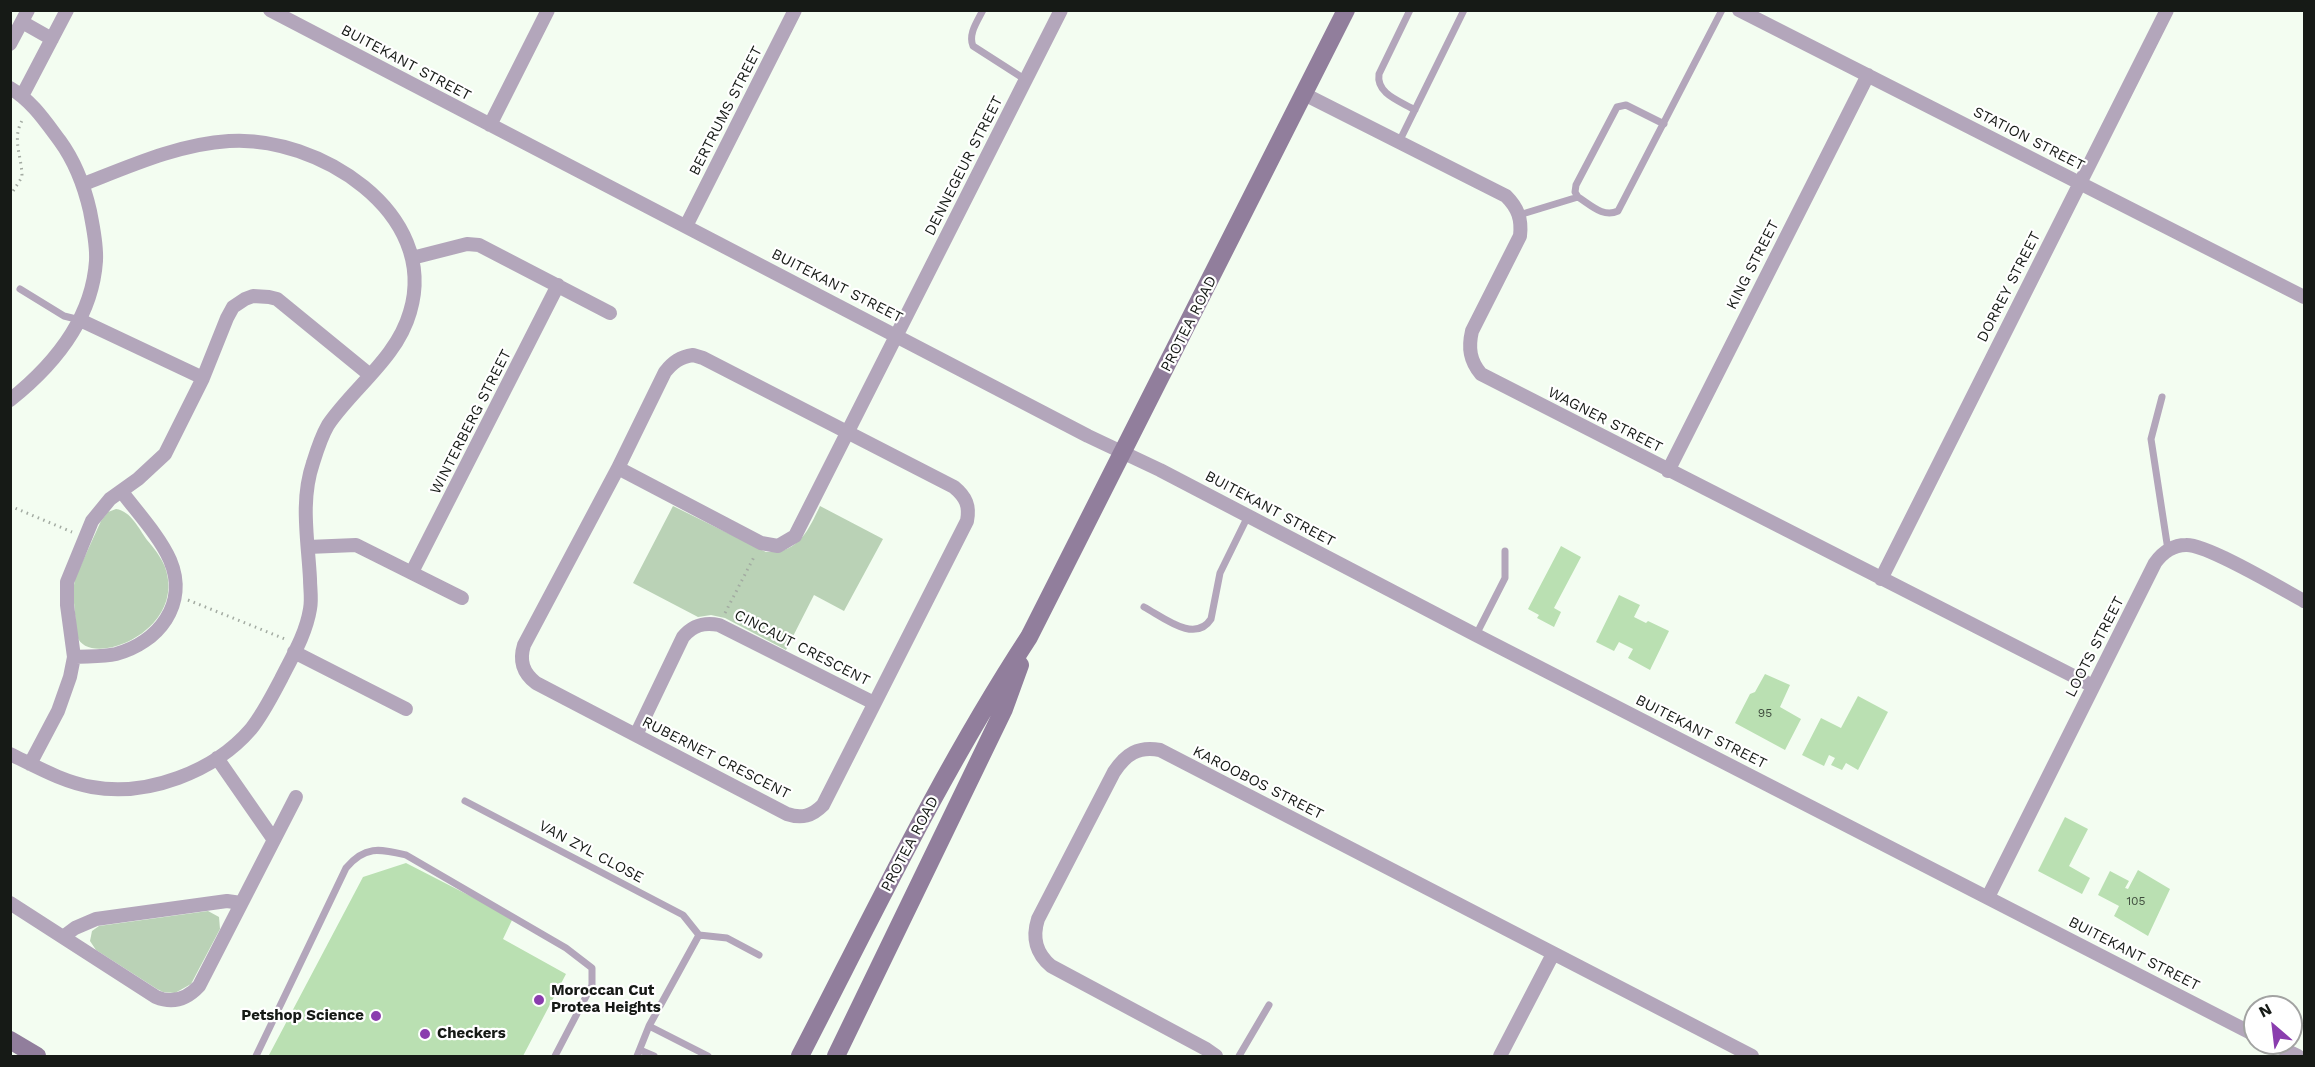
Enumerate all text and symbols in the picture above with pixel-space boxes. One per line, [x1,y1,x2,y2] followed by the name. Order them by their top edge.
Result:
[338,21,474,105] street label: BUITEKANT STREET
[686,43,766,179] street label: BERTRUMS STREET
[921,93,1007,239] street label: DENNEGEUR STREET
[1970,103,2088,175] street label: STATION STREET
[1723,217,1783,313] street label: KING STREET
[1973,229,2045,345] street label: DORREY STREET
[768,245,906,327] street label: BUITEKANT STREET
[1157,273,1221,375] street label: PROTEA ROAD
[427,347,515,497] street label: WINTERBERG STREET
[1545,383,1665,457] street label: WAGNER STREET
[1202,467,1338,551] street label: BUITEKANT STREET
[2062,594,2128,700] street label: LOOTS STREET
[731,606,873,690] street label: CINCAUT CRESCENT
[1632,691,1770,773] street label: BUITEKANT STREET
[1758,706,1772,720] house number: 95
[639,713,793,803] street label: RUBERNET CRESCENT
[1190,742,1326,824] street label: KAROOBOS STREET
[877,793,943,895] street label: PROTEA ROAD
[536,817,646,887] street label: VAN ZYL CLOSE
[2126,894,2146,908] house number: 105
[2065,913,2203,995] street label: BUITEKANT STREET
[551,982,661,1017] place label: Moroccan Cut Protea Heights
[532,993,546,1007] marker: Moroccan Cut Protea Heights
[2243,995,2303,1055] north arrow
[2256,999,2275,1022] text: N
[241,1007,364,1025] place label: Petshop Science
[369,1009,383,1023] marker: Petshop Science
[437,1025,506,1043] place label: Checkers
[418,1027,432,1041] marker: Checkers

